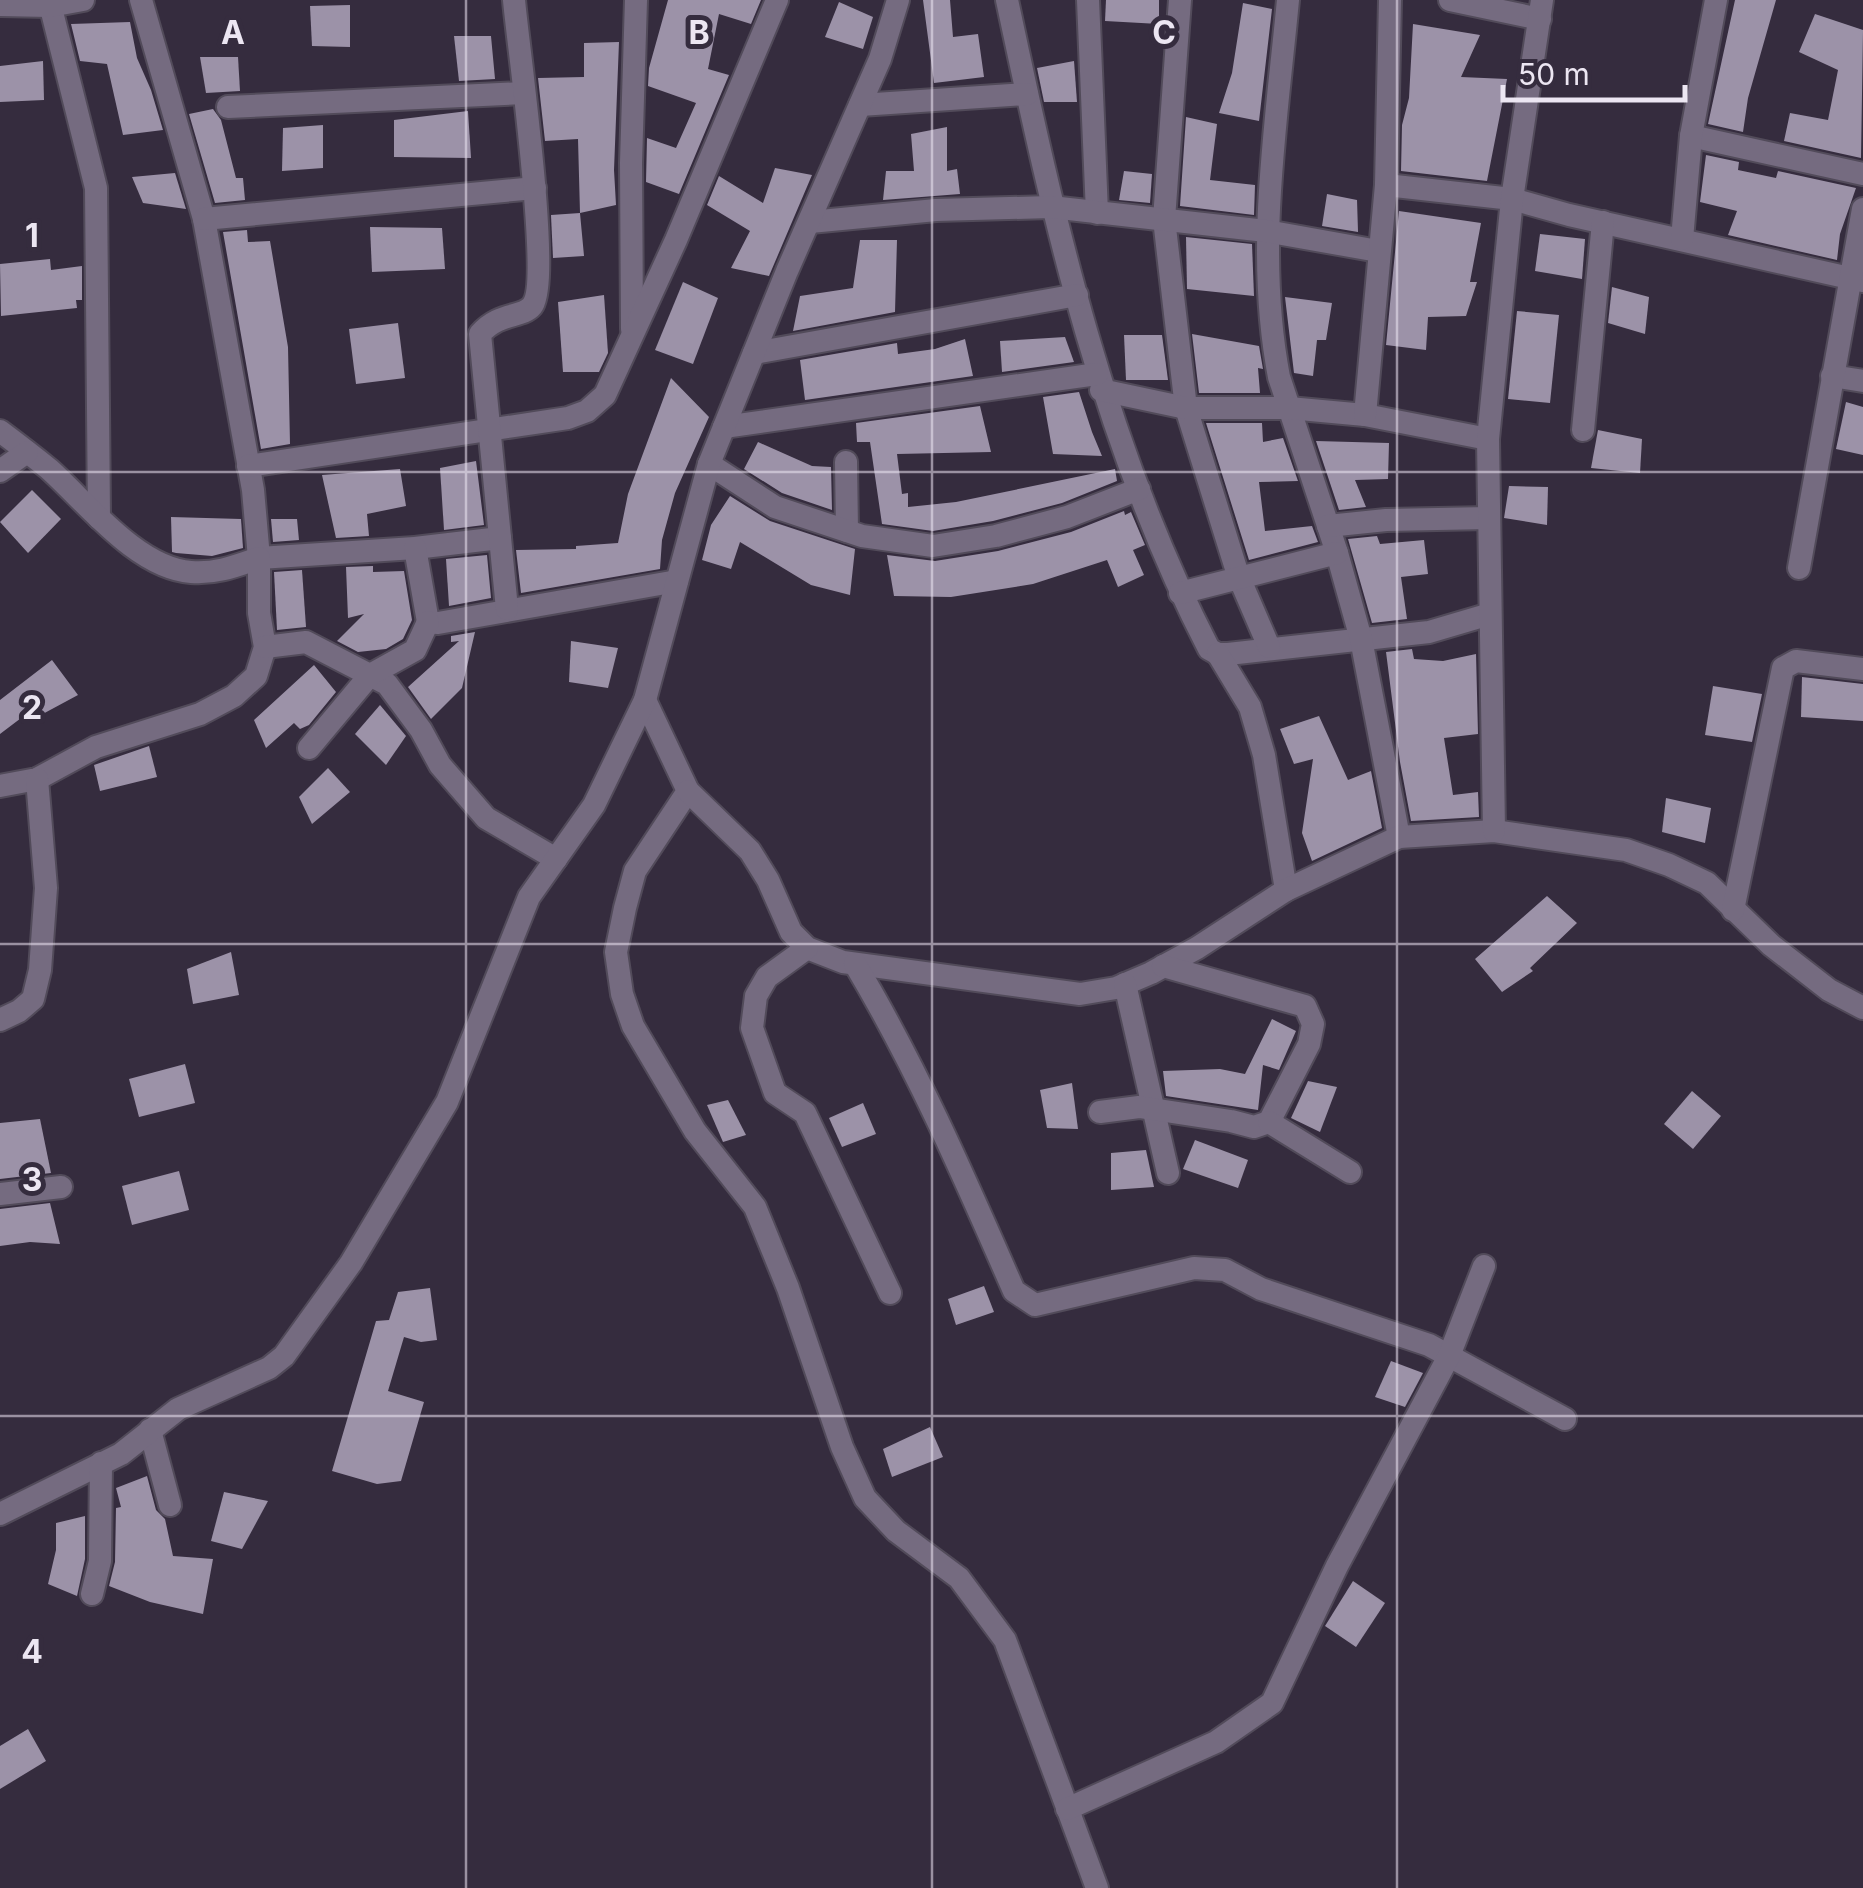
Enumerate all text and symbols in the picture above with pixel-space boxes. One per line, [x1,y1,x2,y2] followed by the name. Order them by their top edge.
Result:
[221,13,245,52] text: A
[688,13,710,52] text: B
[1152,13,1176,52] text: C
[1503,40,1686,102] scale bar
[1518,56,1590,92] text: 50 m
[25,216,39,255] text: 1
[22,688,42,727] text: 2
[22,1160,42,1199] text: 3
[21,1632,43,1671] text: 4

